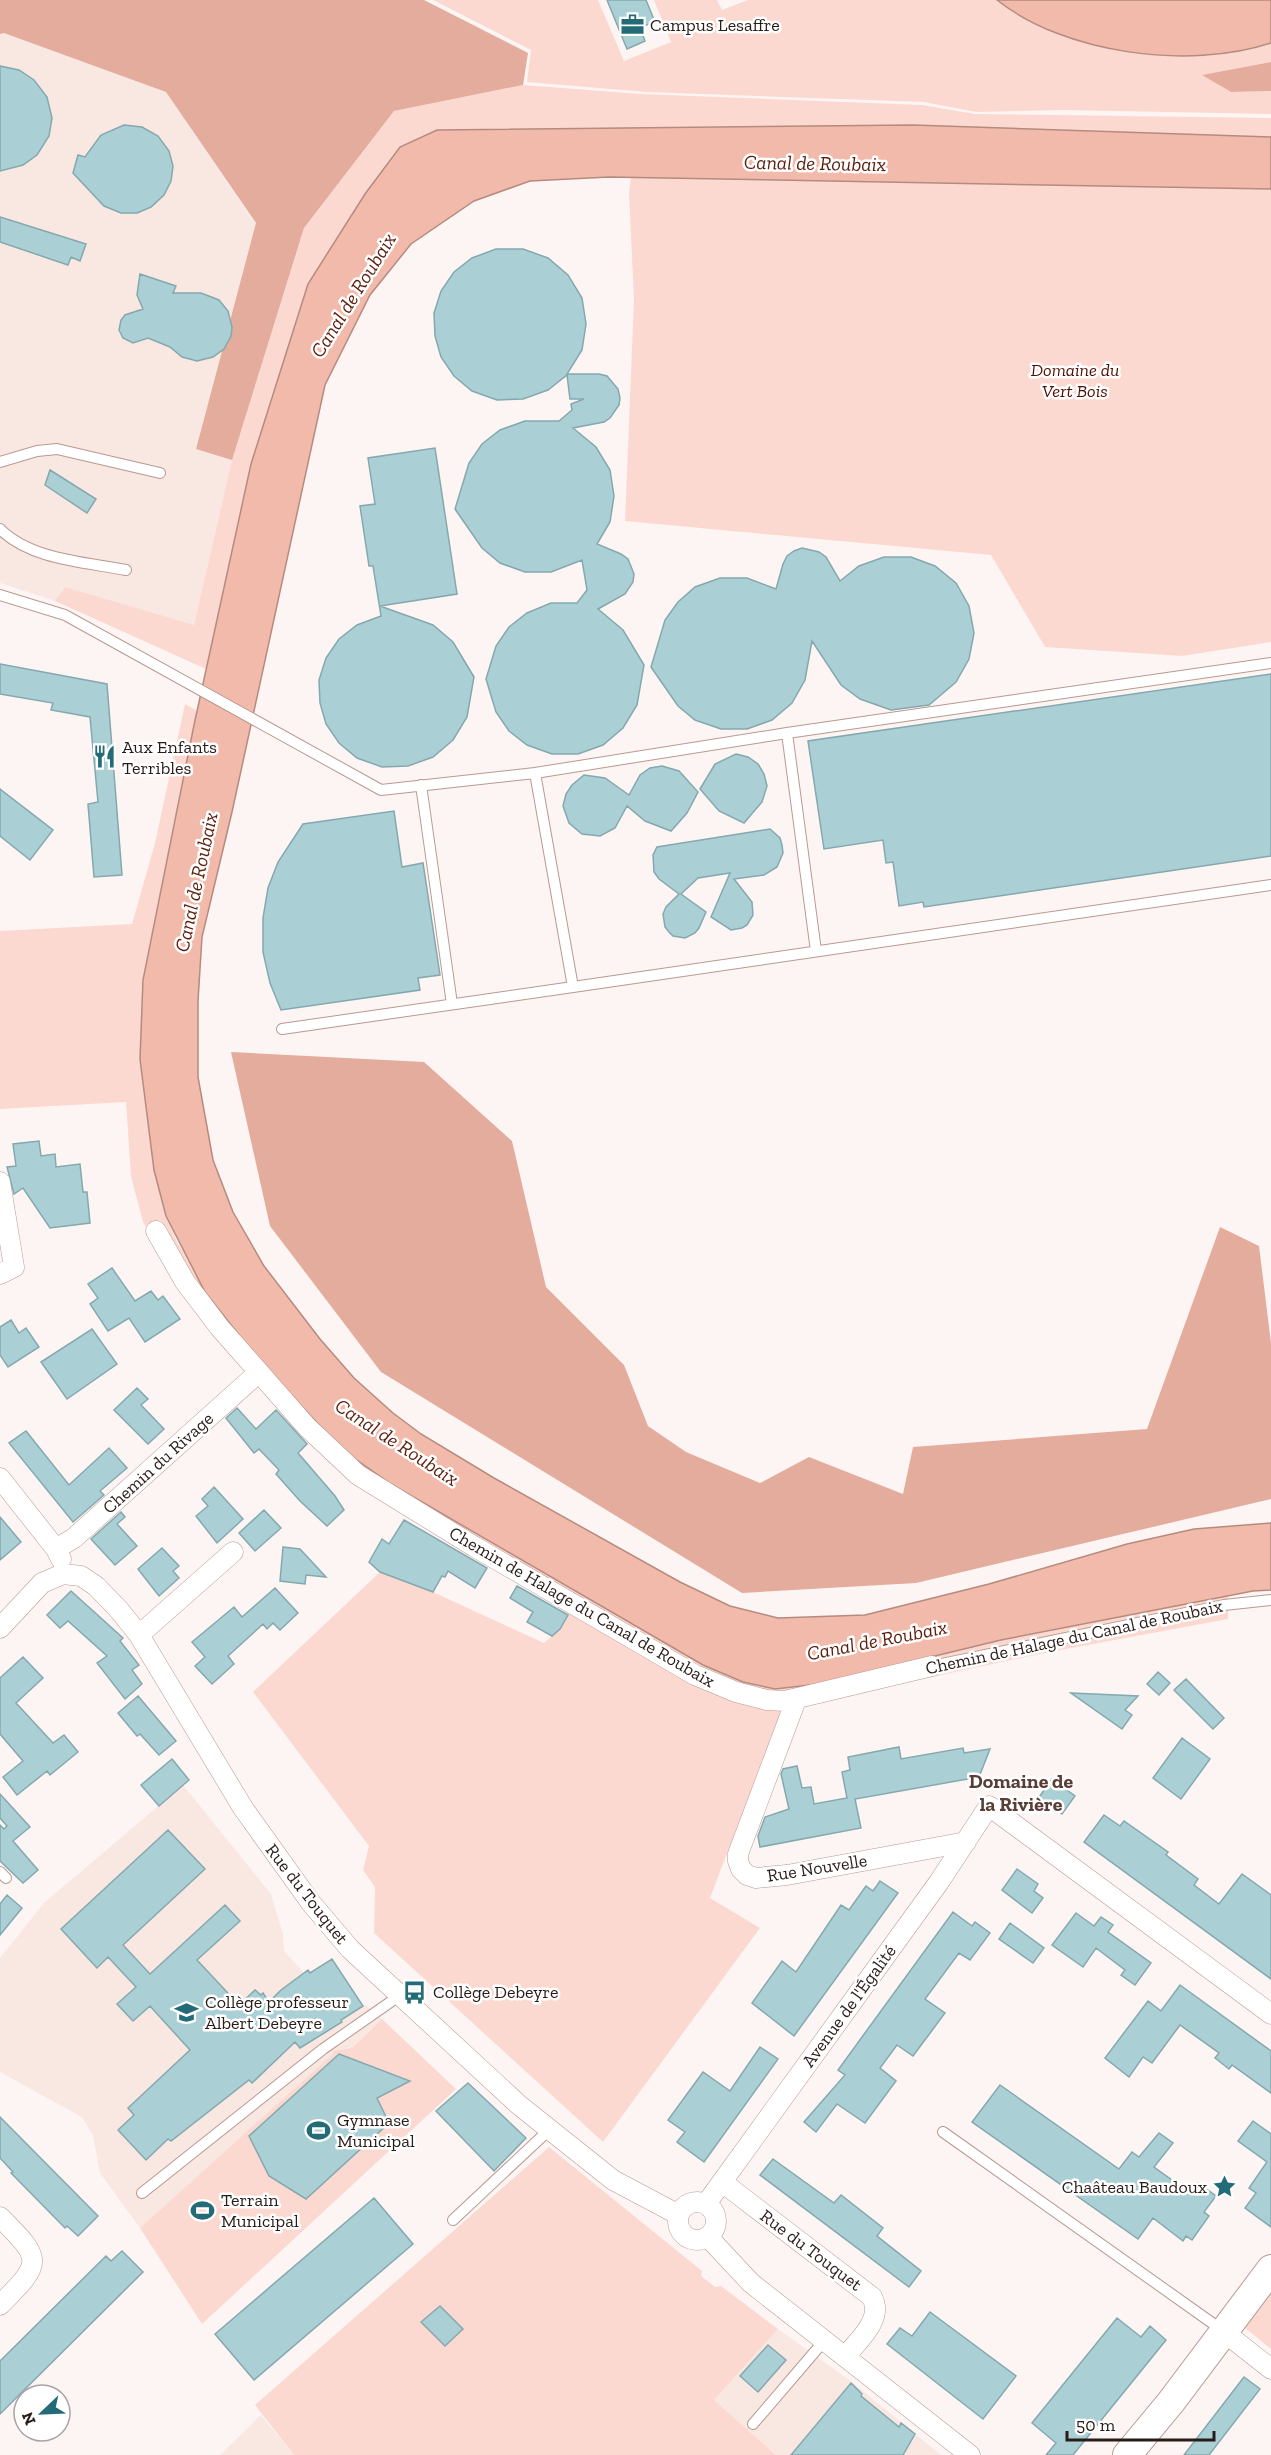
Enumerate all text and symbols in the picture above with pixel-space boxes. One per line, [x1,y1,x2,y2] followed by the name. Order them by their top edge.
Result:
[619,12,645,38] office icon: Campus Lesaffre
[650,14,780,36] place label: Campus Lesaffre
[744,150,887,176] water label: Canal de Roubaix
[305,228,401,362] water label: Canal de Roubaix
[1031,359,1119,402] park label: Domaine du Vert Bois
[122,736,217,779] place label: Aux Enfants Terribles
[91,744,117,770] restaurant icon: Aux Enfants Terribles
[169,809,223,954] water label: Canal de Roubaix
[331,1393,464,1491] water label: Canal de Roubaix
[98,1408,218,1518] street label: Chemin du Rivage
[445,1522,719,1692] street label: Chemin de Halage du Canal de Roubaix
[923,1595,1225,1679] street label: Chemin de Halage du Canal de Roubaix
[805,1615,950,1665] water label: Canal de Roubaix
[969,1769,1074,1816] district label: Domaine de la Rivière
[261,1839,353,1949] street label: Rue du Touquet
[765,1849,869,1887] street label: Rue Nouvelle
[797,1941,901,2071] street label: Avenue de l'Égalité
[402,1979,428,2005] bus stop icon: Collège Debeyre
[433,1981,558,2003] place label: Collège Debeyre
[205,1991,349,2034] place label: Collège professeur Albert Debeyre
[174,1999,200,2025] school or university icon: Collège professeur Albert Debeyre
[337,2109,415,2152] place label: Gymnase Municipal
[306,2117,332,2143] sports icon: Gymnase Municipal
[1212,2174,1238,2200] place icon: Chaâteau Baudoux
[1062,2176,1207,2198] place label: Chaâteau Baudoux
[221,2189,299,2232] place label: Terrain Municipal
[190,2197,216,2223] sports icon: Terrain Municipal
[756,2205,866,2296] street label: Rue du Touquet
[12,2383,72,2443] north arrow
[1067,2404,1214,2442] scale bar
[18,2409,40,2428] text: N
[1076,2414,1116,2436] text: 50 m

